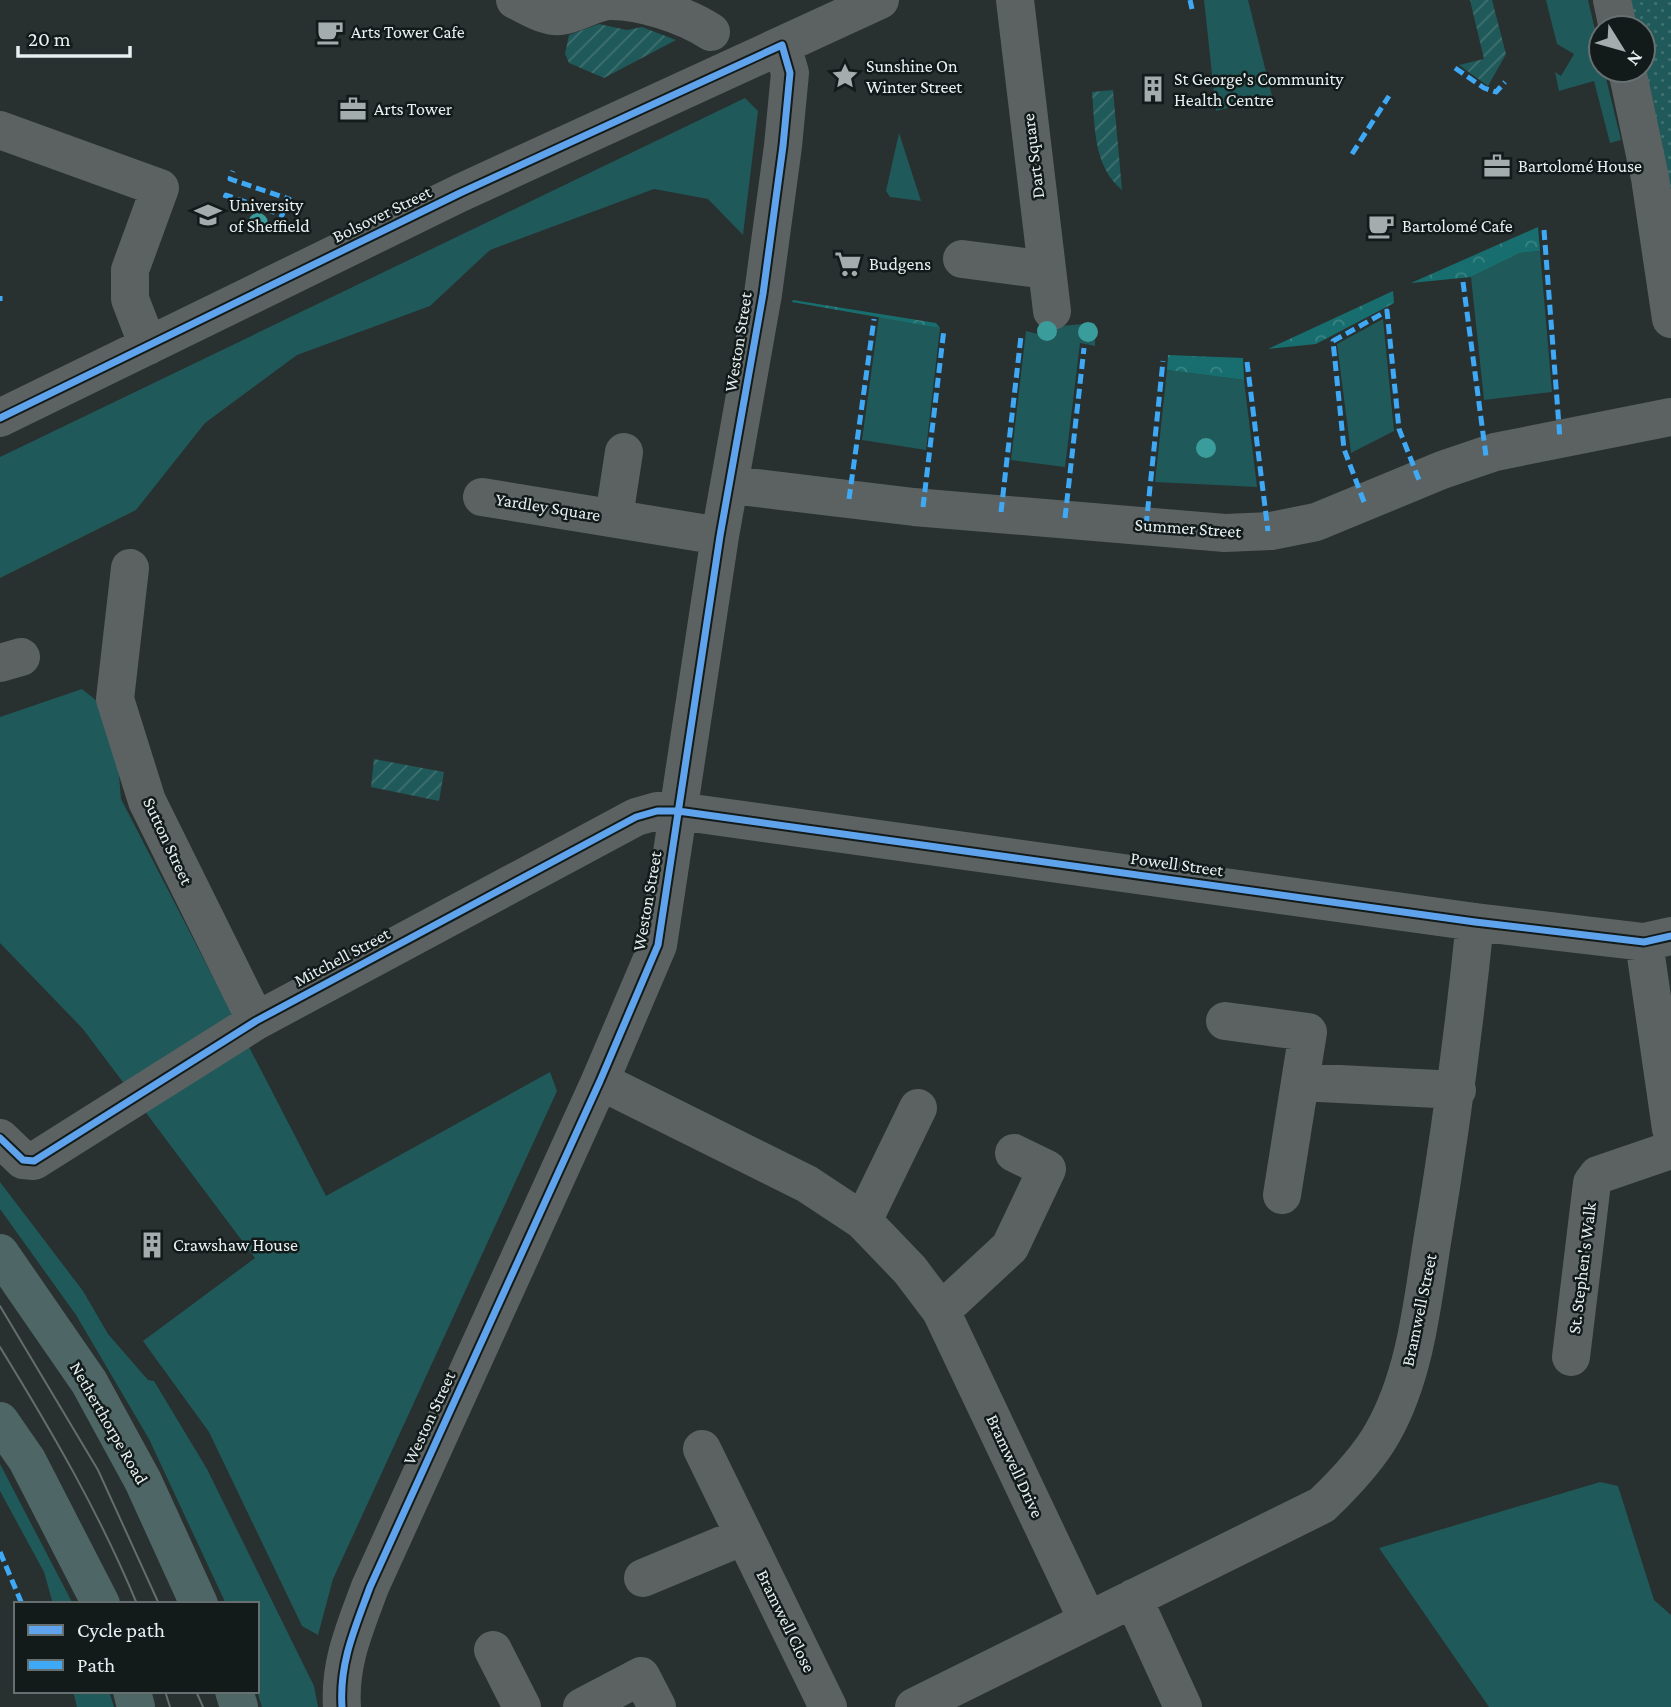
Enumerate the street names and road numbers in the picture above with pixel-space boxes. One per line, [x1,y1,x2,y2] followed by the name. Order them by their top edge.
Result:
[1018,112,1048,200] street label: Dart Square
[329,181,436,247] street label: Bolsover Street
[720,290,756,393] street label: Weston Street
[494,489,602,525] street label: Yardley Square
[1134,514,1243,542] street label: Summer Street
[139,794,197,889] street label: Sutton Street
[1129,848,1226,881] street label: Powell Street
[628,849,666,952] street label: Weston Street
[291,923,394,991] street label: Mitchell Street
[1564,1201,1600,1335] street label: St. Stephen's Walk
[1397,1251,1441,1368] street label: Bramwell Street
[66,1358,152,1488] street label: Netherthorpe Road
[399,1367,460,1468] street label: Weston Street
[982,1411,1048,1521] street label: Bramwell Drive
[753,1566,820,1676] street label: Bramwell Close

